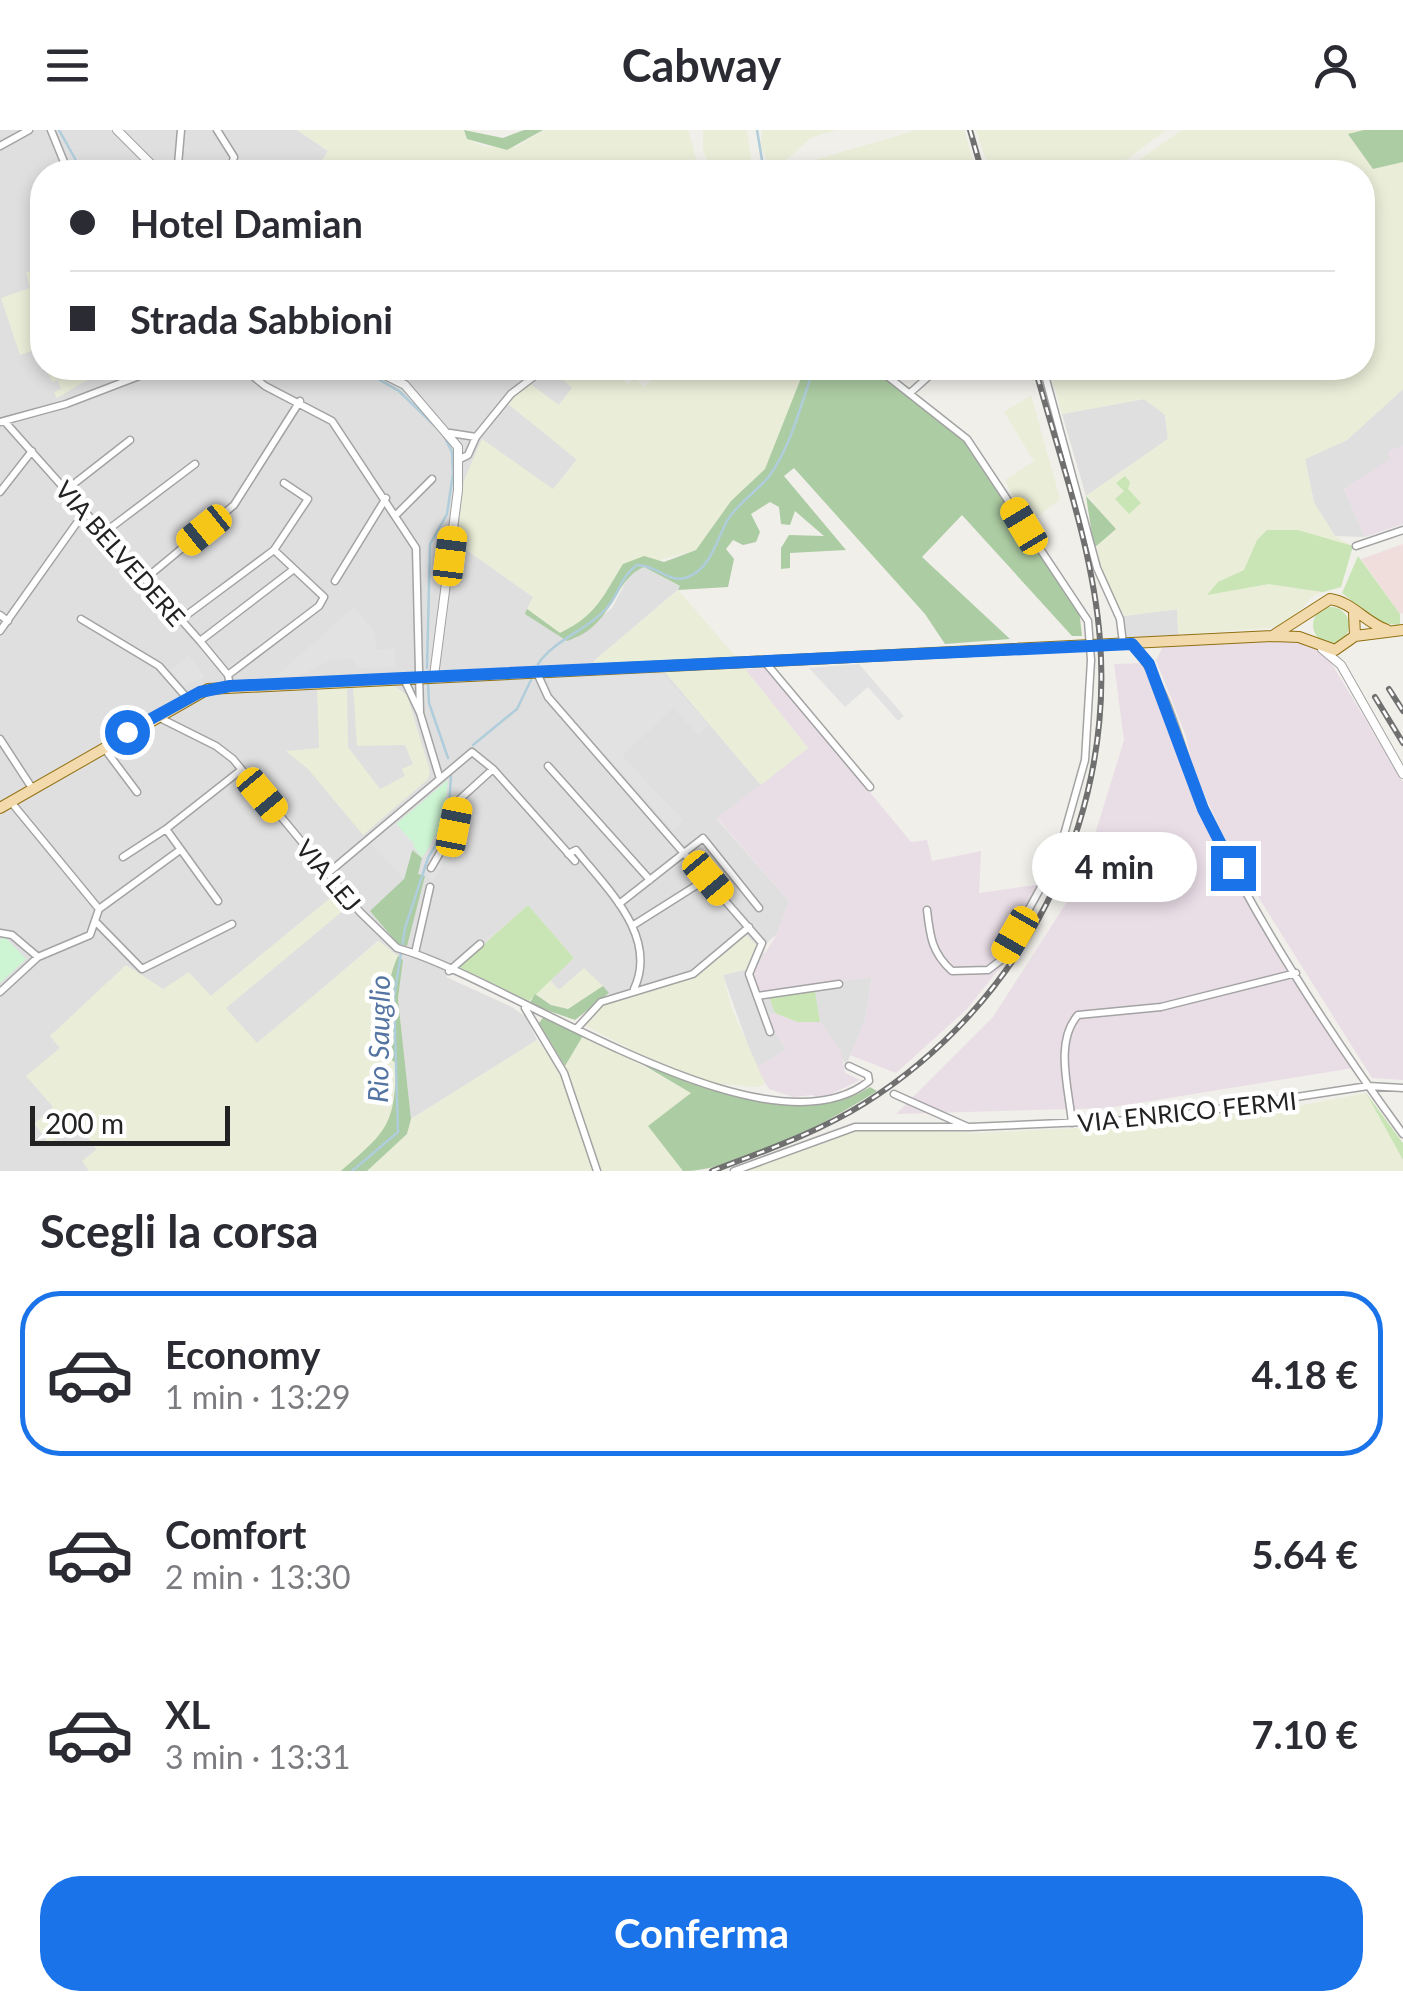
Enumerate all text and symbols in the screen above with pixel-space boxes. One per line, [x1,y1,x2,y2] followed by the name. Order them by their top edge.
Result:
[40,38,95,93] icon: menu
[622,38,781,92] text: Cabway
[1308,38,1363,93] icon: person
[130,200,363,246] text: Hotel Damian
[130,296,393,342] text: Strada Sabbioni
[50,474,192,632] street label: VIA BELVEDERE
[996,493,1052,559] car
[171,499,237,561] car
[431,524,469,588] car
[105,710,150,755] route start
[231,762,293,828] car
[434,795,474,859] car
[290,833,368,917] street label: VIA LEJ
[1033,833,1198,903] callout: 4 min
[677,845,739,911] car
[1211,846,1256,891] route end
[1075,847,1154,886] text: 4 min
[987,902,1043,968] car
[360,975,396,1103] water label: Rio Sauglio
[1076,1085,1298,1137] street label: VIA ENRICO FERMI
[30,1101,230,1146] scale bar
[45,1106,124,1140] text: 200 m
[40,1204,319,1258] text: Scegli la corsa
[45,1329,135,1419] icon: car
[165,1331,320,1377] text: Economy
[1252,1351,1358,1397] text: 4.18 €
[165,1377,351,1416] text: 1 min · 13:29
[45,1509,135,1599] icon: car
[165,1511,306,1557] text: Comfort
[1252,1531,1358,1577] text: 5.64 €
[165,1557,351,1596] text: 2 min · 13:30
[45,1689,135,1779] icon: car
[165,1691,210,1737] text: XL
[1252,1711,1358,1757] text: 7.10 €
[165,1737,351,1776] text: 3 min · 13:31
[40,1876,1363,1991] button: Conferma

